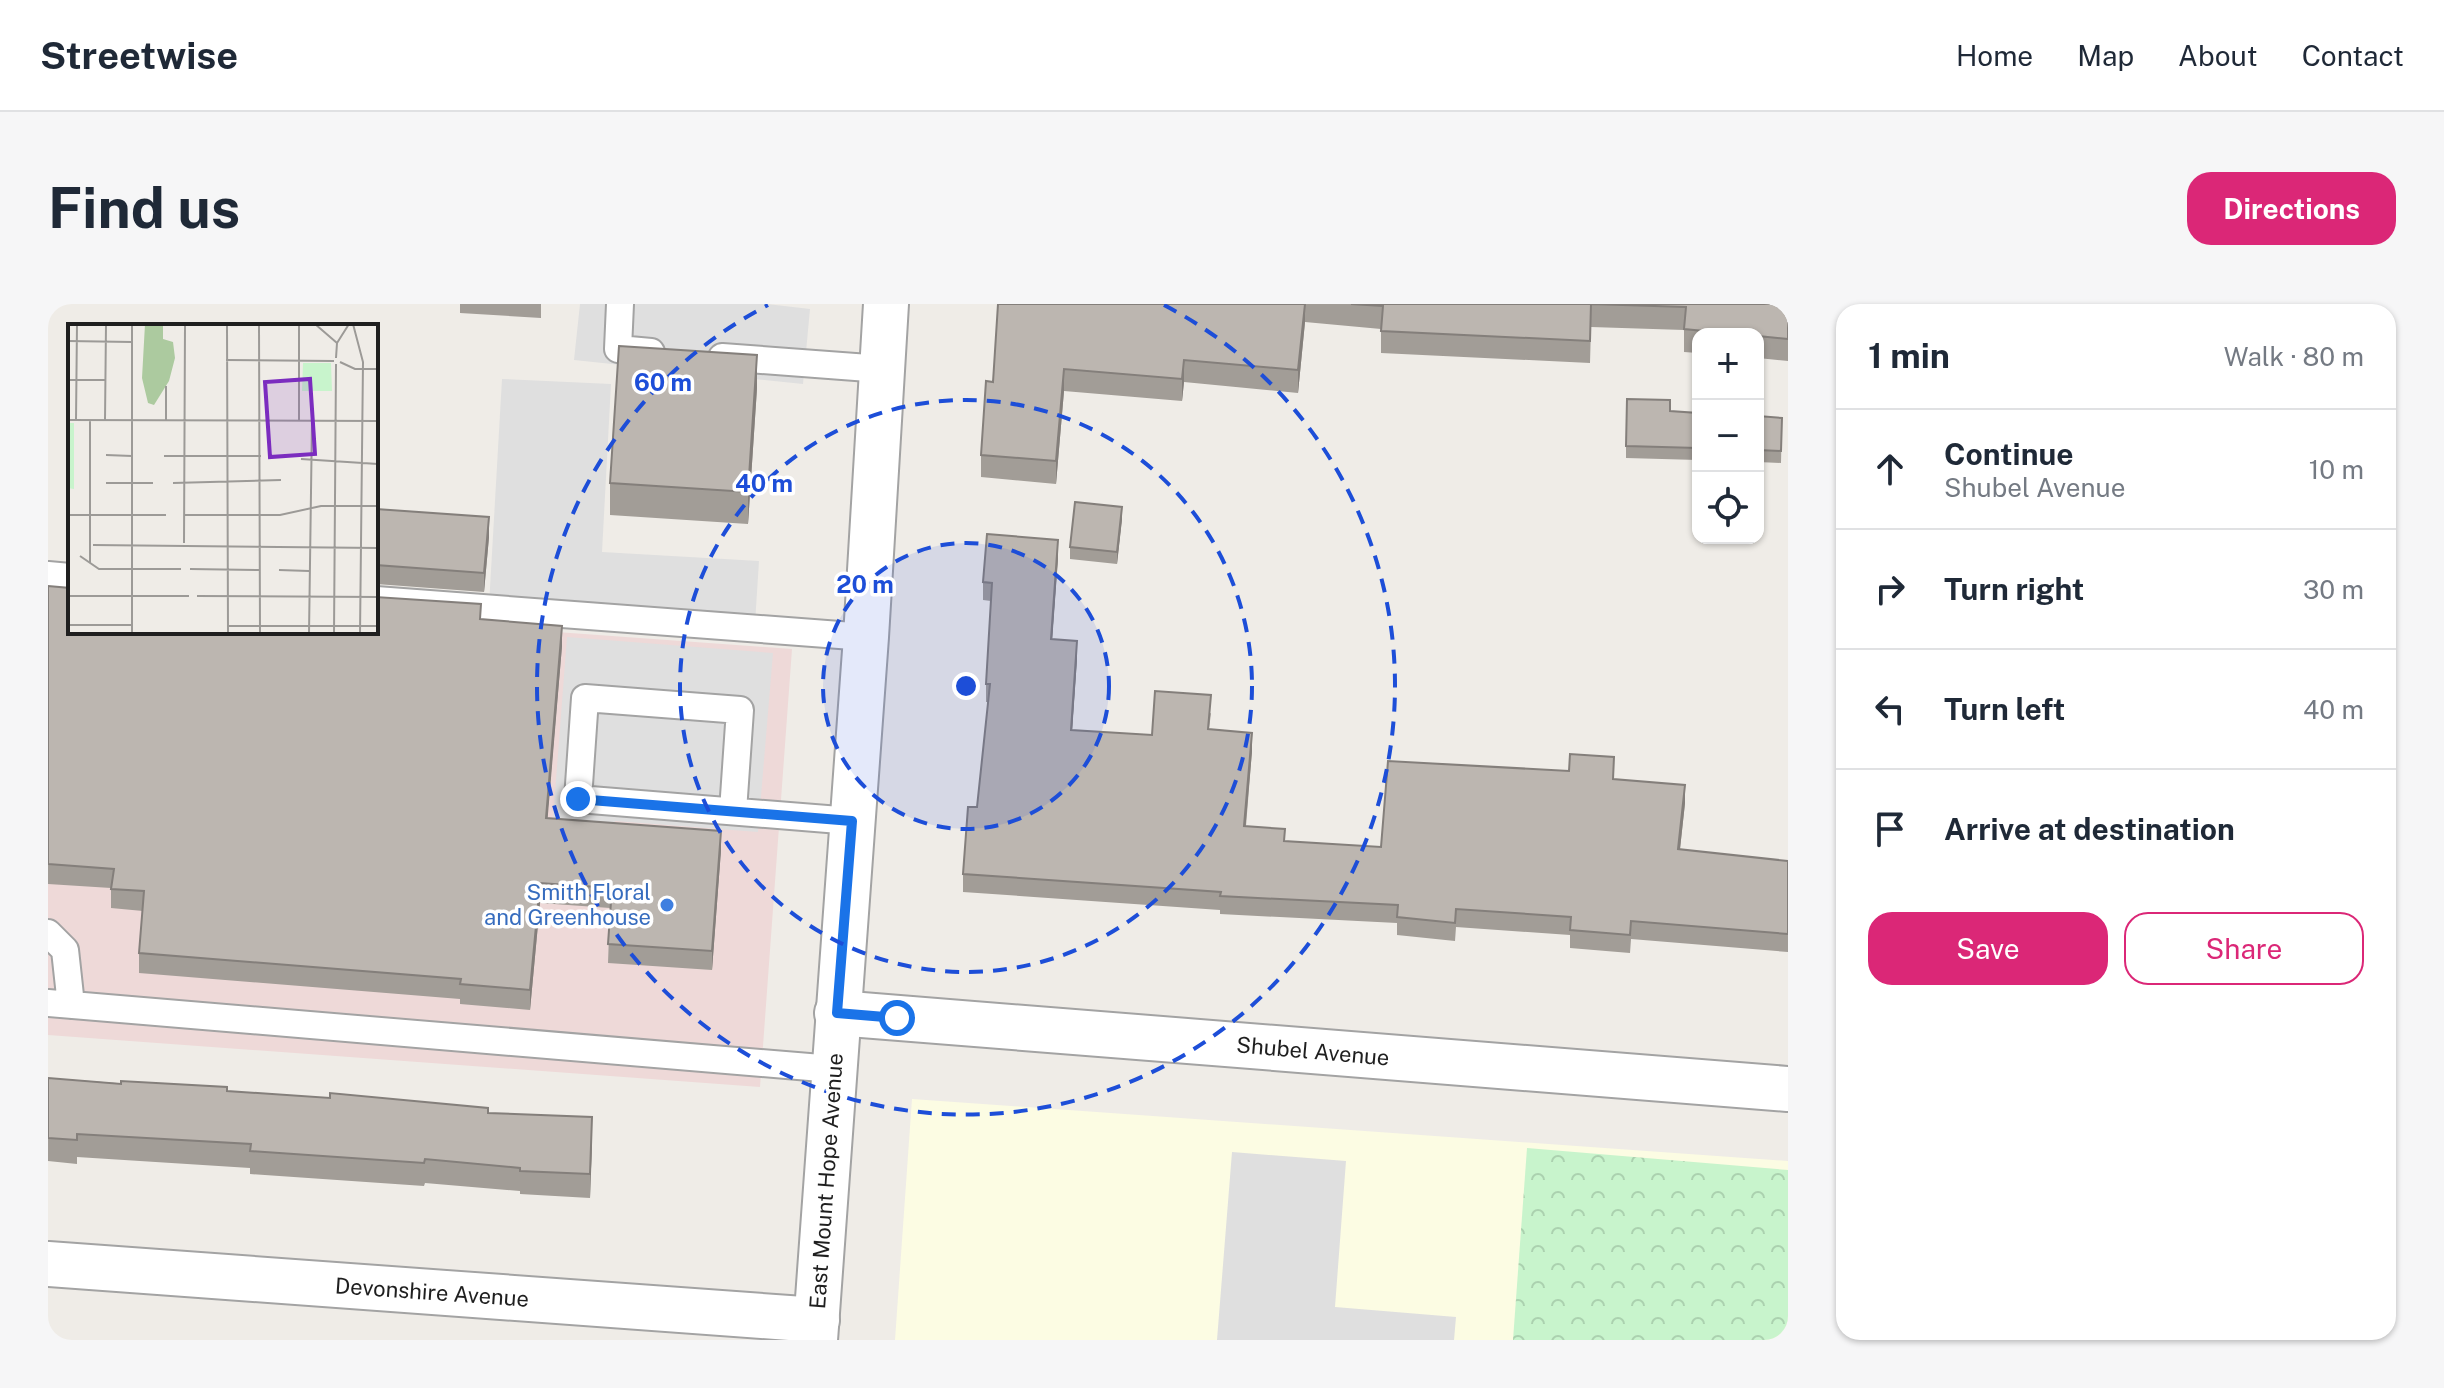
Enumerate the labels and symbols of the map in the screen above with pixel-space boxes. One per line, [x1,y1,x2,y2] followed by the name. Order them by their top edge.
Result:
[68,324,378,634] inset map
[634,368,692,396] text: 60 m
[735,469,793,497] text: 40 m
[836,570,894,598] text: 20 m
[952,672,980,700] centre of rings
[560,781,596,817] route end
[484,879,651,930] place label: Smith Floral and Greenhouse
[658,896,676,914] marker: Smith Floral and Greenhouse
[879,1000,915,1036] route start
[1235,1031,1391,1071] street label: Shubel Avenue
[804,1052,848,1310] street label: East Mount Hope Avenue
[334,1272,530,1312] street label: Devonshire Avenue

